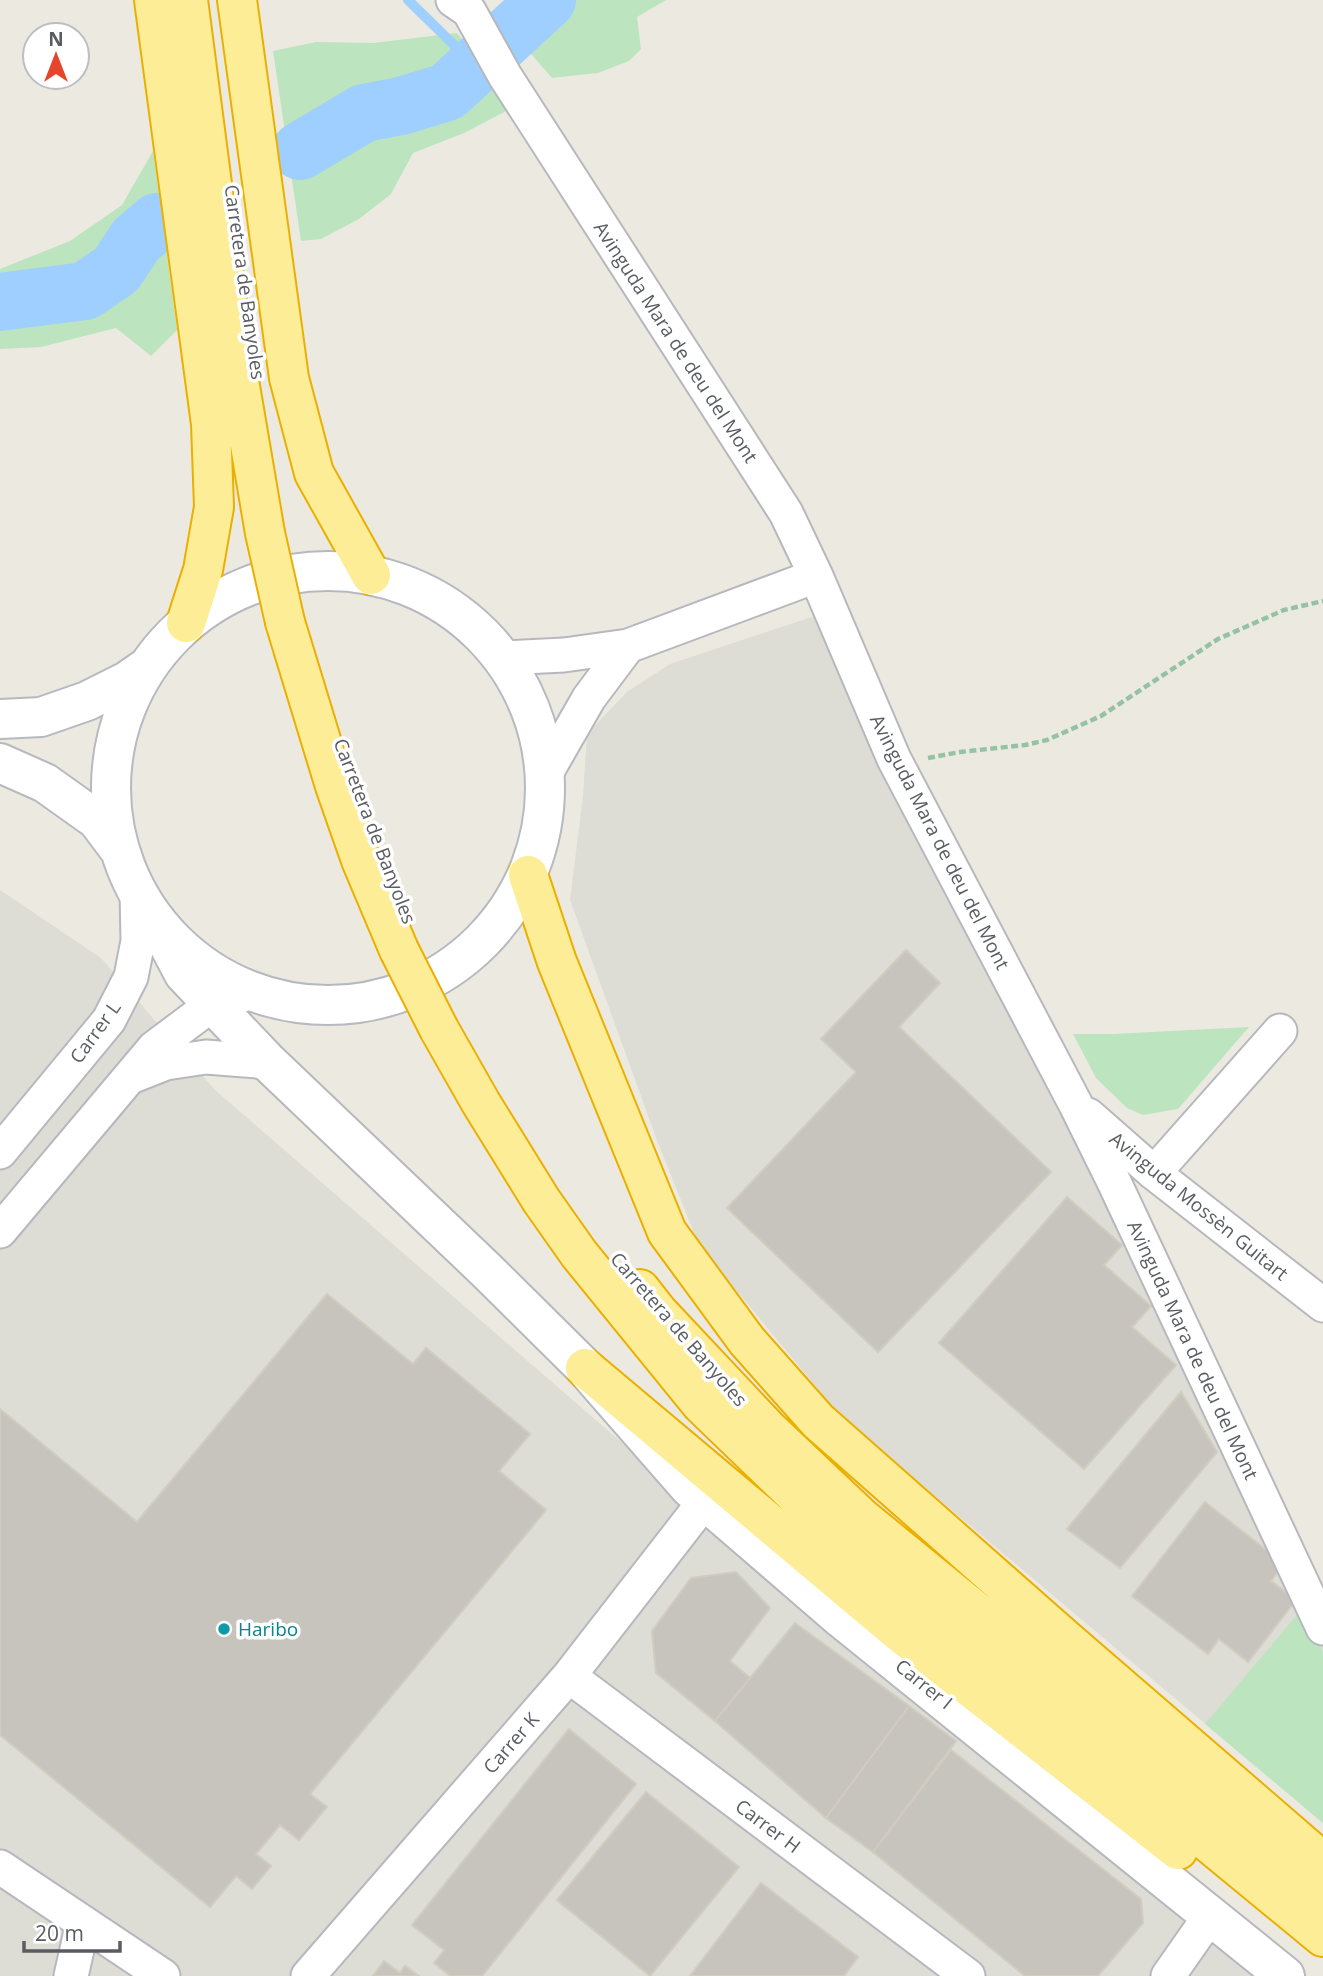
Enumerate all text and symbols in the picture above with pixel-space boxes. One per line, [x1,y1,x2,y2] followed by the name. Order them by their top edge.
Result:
[21,21,91,91] north arrow
[48,26,64,52] text: N
[218,183,272,381] street label: Carretera de Banyoles
[588,216,764,468] street label: Avinguda Mara de deu del Mont
[864,710,1016,974] street label: Avinguda Mara de deu del Mont
[328,735,422,927] street label: Carretera de Banyoles
[64,995,127,1069] street label: Carrer L
[1104,1126,1294,1286] street label: Avinguda Mossèn Guitart
[1121,1216,1265,1484] street label: Avinguda Mara de deu del Mont
[605,1246,753,1412] street label: Carretera de Banyoles
[238,1616,298,1642] place label: Haribo
[216,1621,232,1637] marker: Haribo
[890,1653,958,1715] street label: Carrer I
[477,1707,545,1779] street label: Carrer K
[730,1793,806,1859] street label: Carrer H
[24,1910,121,1954] scale bar
[35,1919,84,1947] text: 20 m

